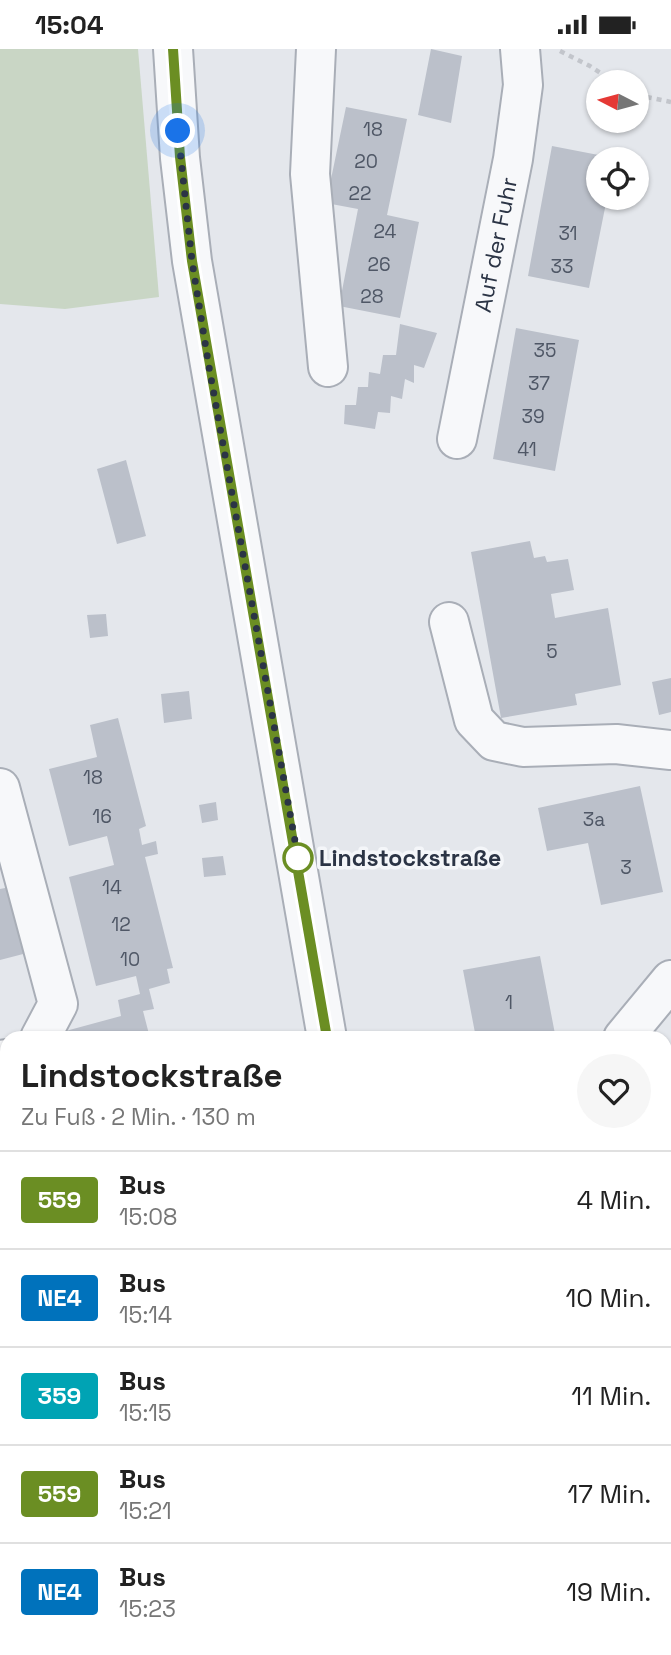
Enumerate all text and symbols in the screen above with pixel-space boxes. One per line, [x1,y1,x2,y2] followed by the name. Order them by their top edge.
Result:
[35,8,103,42] text: 15:04
[586,70,649,133] north arrow
[586,70,649,210] map controls
[160,113,195,148] your location
[363,117,383,142] house number: 18
[586,147,649,210] button: locate
[354,149,378,174] house number: 20
[468,175,524,315] street label: Auf der Fuhr
[349,181,371,206] house number: 22
[374,219,397,244] house number: 24
[558,221,578,246] house number: 31
[367,252,391,277] house number: 26
[551,254,573,279] house number: 33
[360,284,384,309] house number: 28
[534,338,556,363] house number: 35
[528,371,550,396] house number: 37
[521,404,545,429] house number: 39
[517,437,537,462] house number: 41
[546,639,558,664] house number: 5
[83,765,103,790] house number: 18
[92,804,112,829] house number: 16
[583,807,605,832] house number: 3a
[283,843,313,873] marker: Lindstockstraße
[319,843,501,873] place label: Lindstockstraße
[620,855,632,880] house number: 3
[102,875,122,900] house number: 14
[111,912,131,937] house number: 12
[120,947,140,972] house number: 10
[505,990,513,1015] house number: 1
[577,1054,651,1128] button: heart
[21,1055,282,1097] text: Lindstockstraße
[21,1102,256,1132] text: Zu Fuß · 2 Min. · 130 m
[119,1168,166,1202] text: Bus
[577,1183,651,1217] text: 4 Min.
[38,1184,81,1215] text: 559
[119,1202,177,1232] text: 15:08
[119,1266,166,1300] text: Bus
[565,1281,651,1315] text: 10 Min.
[37,1282,82,1313] text: NE4
[119,1300,172,1330] text: 15:14
[119,1364,166,1398] text: Bus
[571,1379,651,1413] text: 11 Min.
[38,1380,81,1411] text: 359
[119,1398,172,1428] text: 15:15
[119,1462,166,1496] text: Bus
[567,1477,651,1511] text: 17 Min.
[38,1478,81,1509] text: 559
[119,1496,172,1526] text: 15:21
[119,1560,166,1594] text: Bus
[566,1575,651,1609] text: 19 Min.
[37,1576,82,1607] text: NE4
[119,1594,176,1624] text: 15:23

